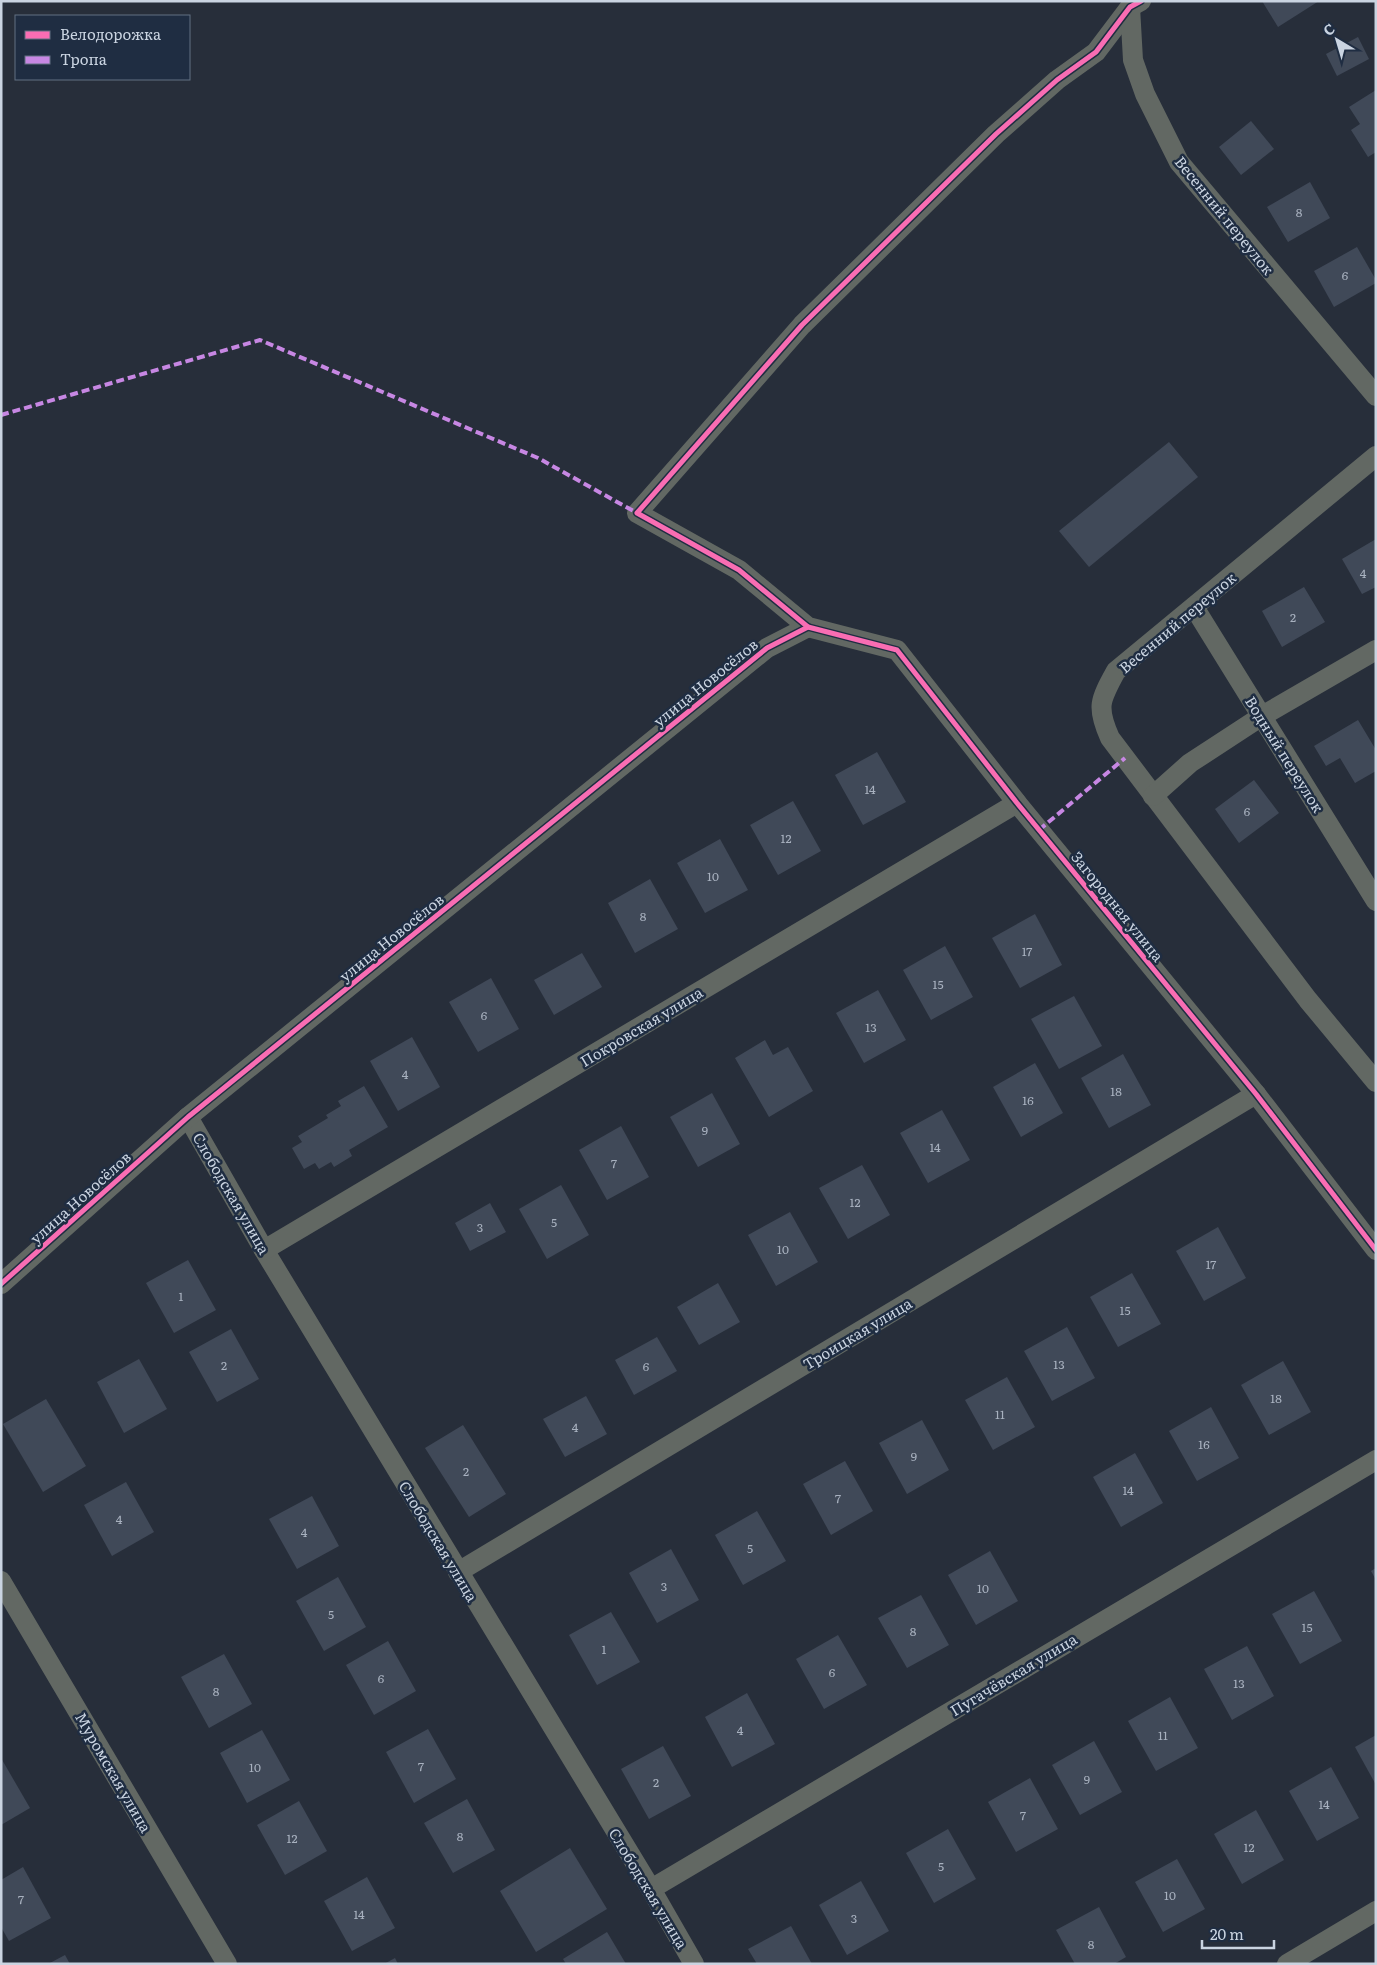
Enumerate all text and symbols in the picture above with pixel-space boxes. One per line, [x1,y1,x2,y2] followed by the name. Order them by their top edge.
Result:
[15,15,190,80] legend
[1312,15,1362,65] north arrow
[1318,18,1338,40] text: С
[60,22,162,45] text: Велодорожка
[60,47,108,70] text: Тропа
[1170,151,1280,279] street label: Весенний переулок
[1296,203,1303,221] house number: 8
[1342,266,1349,284] house number: 6
[1360,564,1367,582] house number: 4
[1113,566,1241,678] street label: Весенний переулок
[1290,608,1296,626] house number: 2
[648,632,762,732] street label: улица Новосёлов
[1240,691,1330,817] street label: Водный переулок
[864,780,876,798] house number: 14
[1244,802,1251,820] house number: 6
[781,829,791,847] house number: 12
[1066,846,1170,967] street label: Загородная улица
[707,867,719,885] house number: 10
[334,887,448,987] street label: улица Новосёлов
[640,907,647,925] house number: 8
[1022,942,1032,960] house number: 17
[933,975,943,993] house number: 15
[575,980,707,1072] street label: Покровская улица
[481,1006,488,1024] house number: 6
[865,1018,877,1036] house number: 13
[402,1065,409,1083] house number: 4
[1110,1082,1122,1100] house number: 18
[1022,1091,1034,1109] house number: 16
[702,1121,708,1139] house number: 9
[188,1128,277,1259] street label: Слободская улица
[929,1138,941,1156] house number: 14
[24,1145,136,1249] street label: улица Новосёлов
[611,1154,617,1172] house number: 7
[850,1193,860,1211] house number: 12
[551,1213,557,1231] house number: 5
[477,1218,483,1236] house number: 3
[777,1240,789,1258] house number: 10
[1206,1255,1216,1273] house number: 17
[179,1287,184,1305] house number: 1
[798,1291,917,1375] street label: Троицкая улица
[1120,1301,1130,1319] house number: 15
[1053,1355,1065,1373] house number: 13
[221,1356,227,1374] house number: 2
[643,1357,650,1375] house number: 6
[1270,1389,1282,1407] house number: 18
[995,1405,1005,1423] house number: 11
[572,1418,579,1436] house number: 4
[1198,1435,1210,1453] house number: 16
[911,1447,917,1465] house number: 9
[463,1462,469,1480] house number: 2
[394,1476,485,1606] street label: Слободская улица
[1122,1481,1134,1499] house number: 14
[835,1489,841,1507] house number: 7
[116,1510,123,1528] house number: 4
[301,1523,308,1541] house number: 4
[747,1539,753,1557] house number: 5
[661,1577,667,1595] house number: 3
[977,1579,989,1597] house number: 10
[328,1605,334,1623] house number: 5
[1302,1618,1312,1636] house number: 15
[910,1622,917,1640] house number: 8
[945,1626,1082,1721] street label: Пугачёвская улица
[602,1640,607,1658] house number: 1
[829,1663,836,1681] house number: 6
[378,1669,385,1687] house number: 6
[1233,1674,1245,1692] house number: 13
[213,1682,220,1700] house number: 8
[70,1707,158,1837] street label: Муромская улица
[737,1721,744,1739] house number: 4
[1158,1726,1168,1744] house number: 11
[418,1757,424,1775] house number: 7
[249,1758,261,1776] house number: 10
[1084,1770,1090,1788] house number: 9
[653,1773,659,1791] house number: 2
[1318,1795,1330,1813] house number: 14
[1020,1806,1026,1824] house number: 7
[604,1823,695,1953] street label: Слободская улица
[457,1827,464,1845] house number: 8
[287,1829,297,1847] house number: 12
[1244,1838,1254,1856] house number: 12
[938,1857,944,1875] house number: 5
[1164,1886,1176,1904] house number: 10
[18,1890,24,1908] house number: 7
[353,1905,365,1923] house number: 14
[851,1909,857,1927] house number: 3
[1202,1918,1274,1950] scale bar
[1210,1922,1244,1945] text: 20 m
[1088,1935,1095,1953] house number: 8

